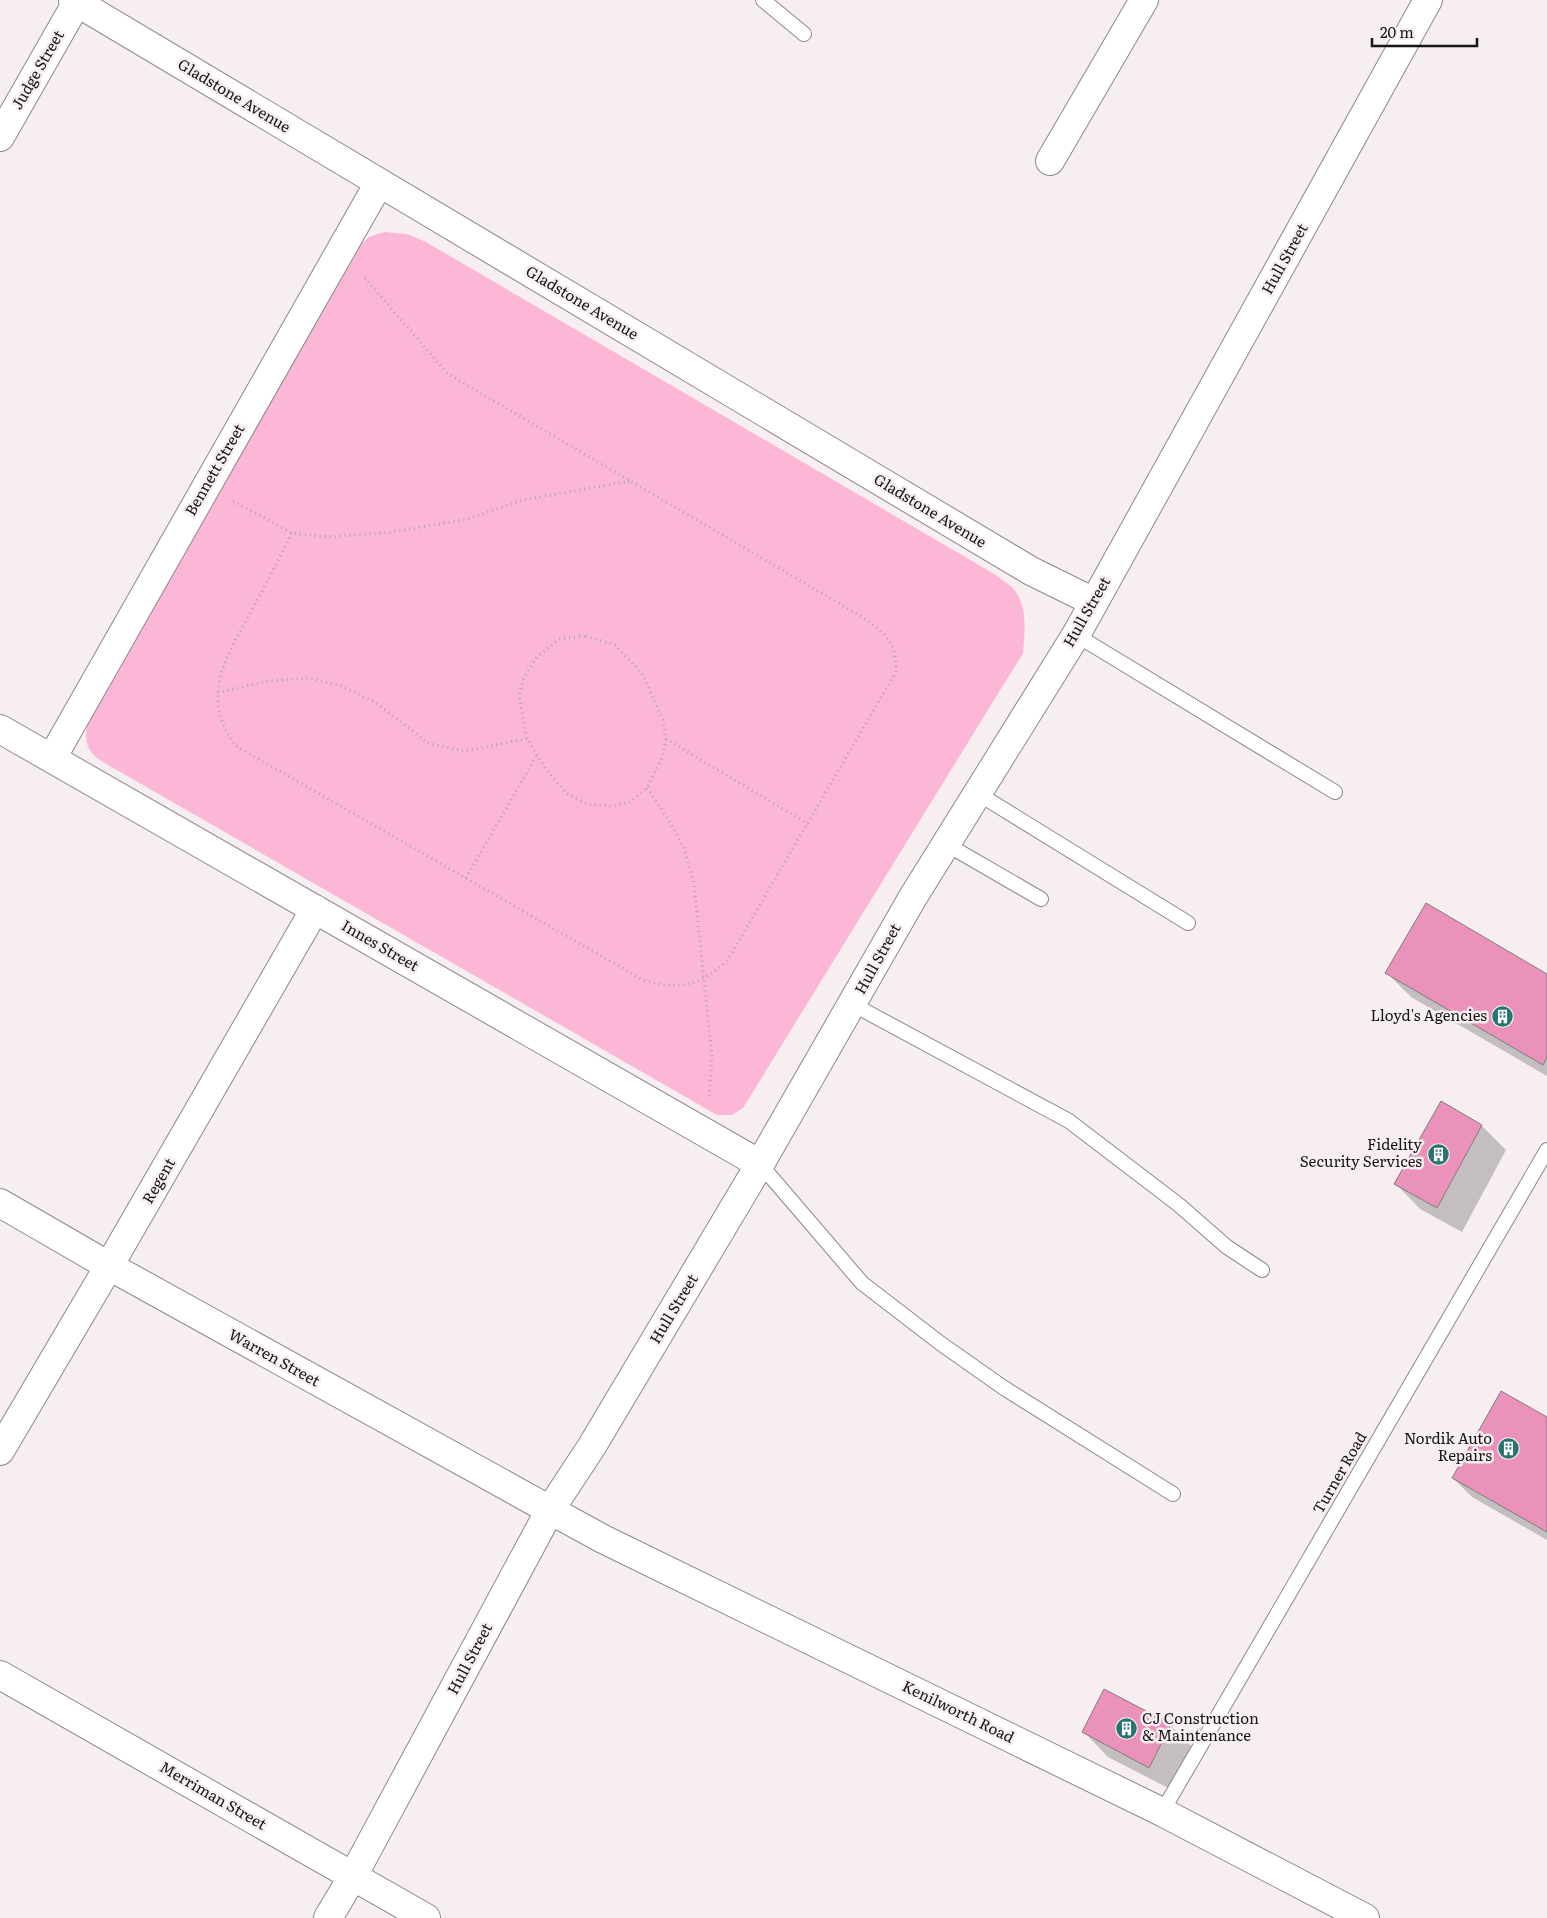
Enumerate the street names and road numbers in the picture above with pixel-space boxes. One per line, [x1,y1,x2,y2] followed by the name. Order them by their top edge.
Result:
[5,25,69,113] street label: Judge Street
[174,52,296,138] street label: Gladstone Avenue
[1255,219,1313,298] street label: Hull Street
[522,259,644,345] street label: Gladstone Avenue
[178,419,249,519] street label: Bennett Street
[870,467,992,553] street label: Gladstone Avenue
[1056,572,1115,651] street label: Hull Street
[338,913,424,976] street label: Innes Street
[848,919,906,998] street label: Hull Street
[135,1153,180,1207] street label: Regent
[643,1269,703,1347] street label: Hull Street
[225,1322,325,1391] street label: Warren Street
[1306,1427,1371,1518] street label: Turner Road
[440,1619,497,1698] street label: Hull Street
[899,1674,1019,1748] street label: Kenilworth Road
[156,1755,271,1835] street label: Merriman Street

